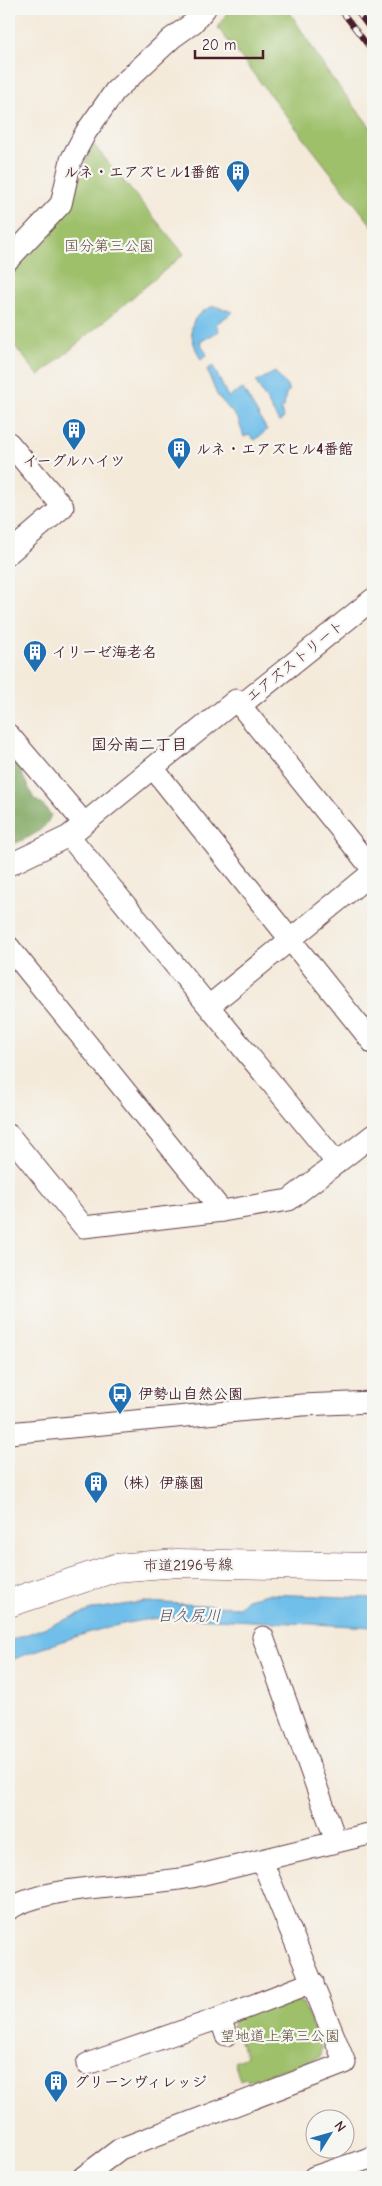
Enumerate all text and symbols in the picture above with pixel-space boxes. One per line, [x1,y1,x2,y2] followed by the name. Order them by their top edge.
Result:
[195,28,262,60] scale bar
[202,36,236,54] text: 20 m
[225,159,251,193] building icon: ルネ・エアズヒル1番館
[64,163,220,181] place label: ルネ・エアズヒル1番館
[64,237,154,255] park label: 国分第三公園
[61,417,87,451] building icon: イーグルハイツ
[166,436,192,470] building icon: ルネ・エアズヒル4番館
[196,440,353,458] place label: ルネ・エアズヒル4番館
[23,452,125,470] place label: イーグルハイツ
[242,616,348,706] street label: エアズストリート
[22,639,48,673] building icon: イリーゼ海老名
[52,643,157,661] place label: イリーゼ海老名
[91,736,187,754] district label: 国分南二丁目
[107,1381,133,1415] bus stop icon: 伊勢山自然公園
[138,1385,243,1403] place label: 伊勢山自然公園
[83,1470,109,1504] building icon: （株）伊藤園
[114,1474,204,1492] place label: （株）伊藤園
[143,1555,233,1575] street label: 市道2196号線
[157,1607,221,1625] water label: 目久尻川
[220,2027,340,2045] park label: 望地道上第三公園
[43,2069,69,2103] building icon: グリーンヴィレッジ
[74,2073,207,2091] place label: グリーンヴィレッジ
[304,2108,354,2158] north arrow
[330,2118,350,2135] text: N

